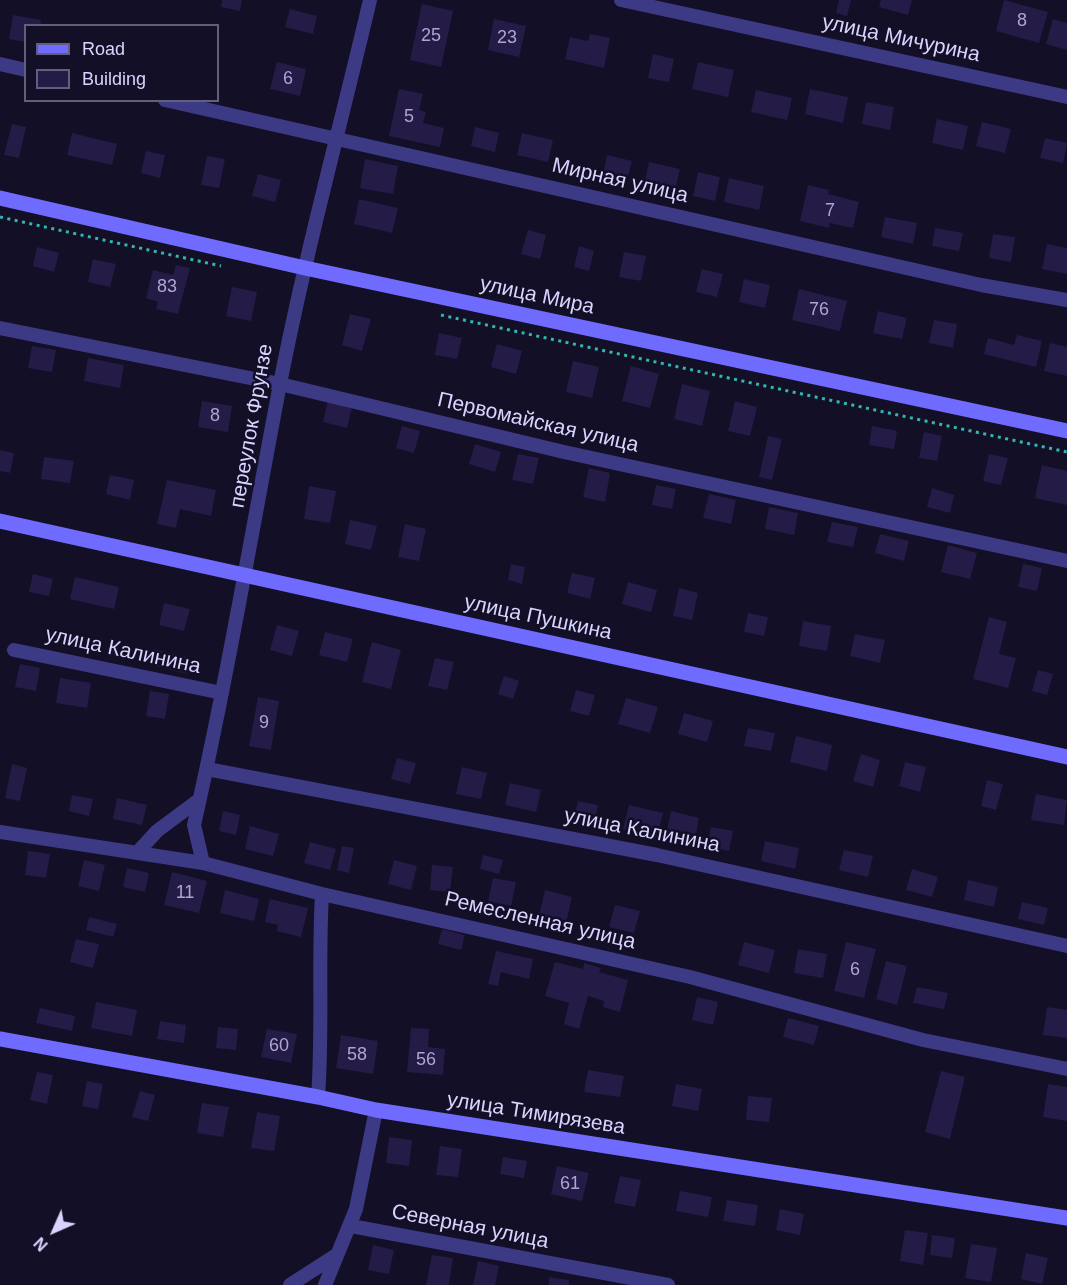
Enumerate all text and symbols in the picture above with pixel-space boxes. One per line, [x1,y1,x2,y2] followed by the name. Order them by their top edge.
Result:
[820,10,982,68] street label: улица Мичурина
[1017,10,1027,32] house number: 8
[24,24,219,102] legend
[421,25,441,47] house number: 25
[497,27,517,49] house number: 23
[82,39,125,59] text: Road
[283,68,293,90] house number: 6
[82,69,146,89] text: Building
[404,106,414,128] house number: 5
[549,153,691,209] street label: Мирная улица
[825,200,835,222] house number: 7
[478,272,596,320] street label: улица Мира
[157,276,177,298] house number: 83
[809,299,829,321] house number: 76
[225,342,279,510] street label: переулок Фрунзе
[435,388,641,458] street label: Первомайская улица
[210,405,220,427] house number: 8
[462,590,614,646] street label: улица Пушкина
[43,622,203,680] street label: улица Калинина
[259,712,269,734] house number: 9
[562,804,722,858] street label: улица Калинина
[176,882,194,904] house number: 11
[442,887,638,955] street label: Ремесленная улица
[850,959,860,981] house number: 6
[269,1035,289,1057] house number: 60
[347,1044,367,1066] house number: 58
[416,1049,436,1071] house number: 56
[445,1087,627,1141] street label: улица Тимирязева
[560,1173,580,1195] house number: 61
[389,1199,551,1255] street label: Северная улица
[24,1201,84,1261] north arrow
[31,1234,51,1254] text: N

